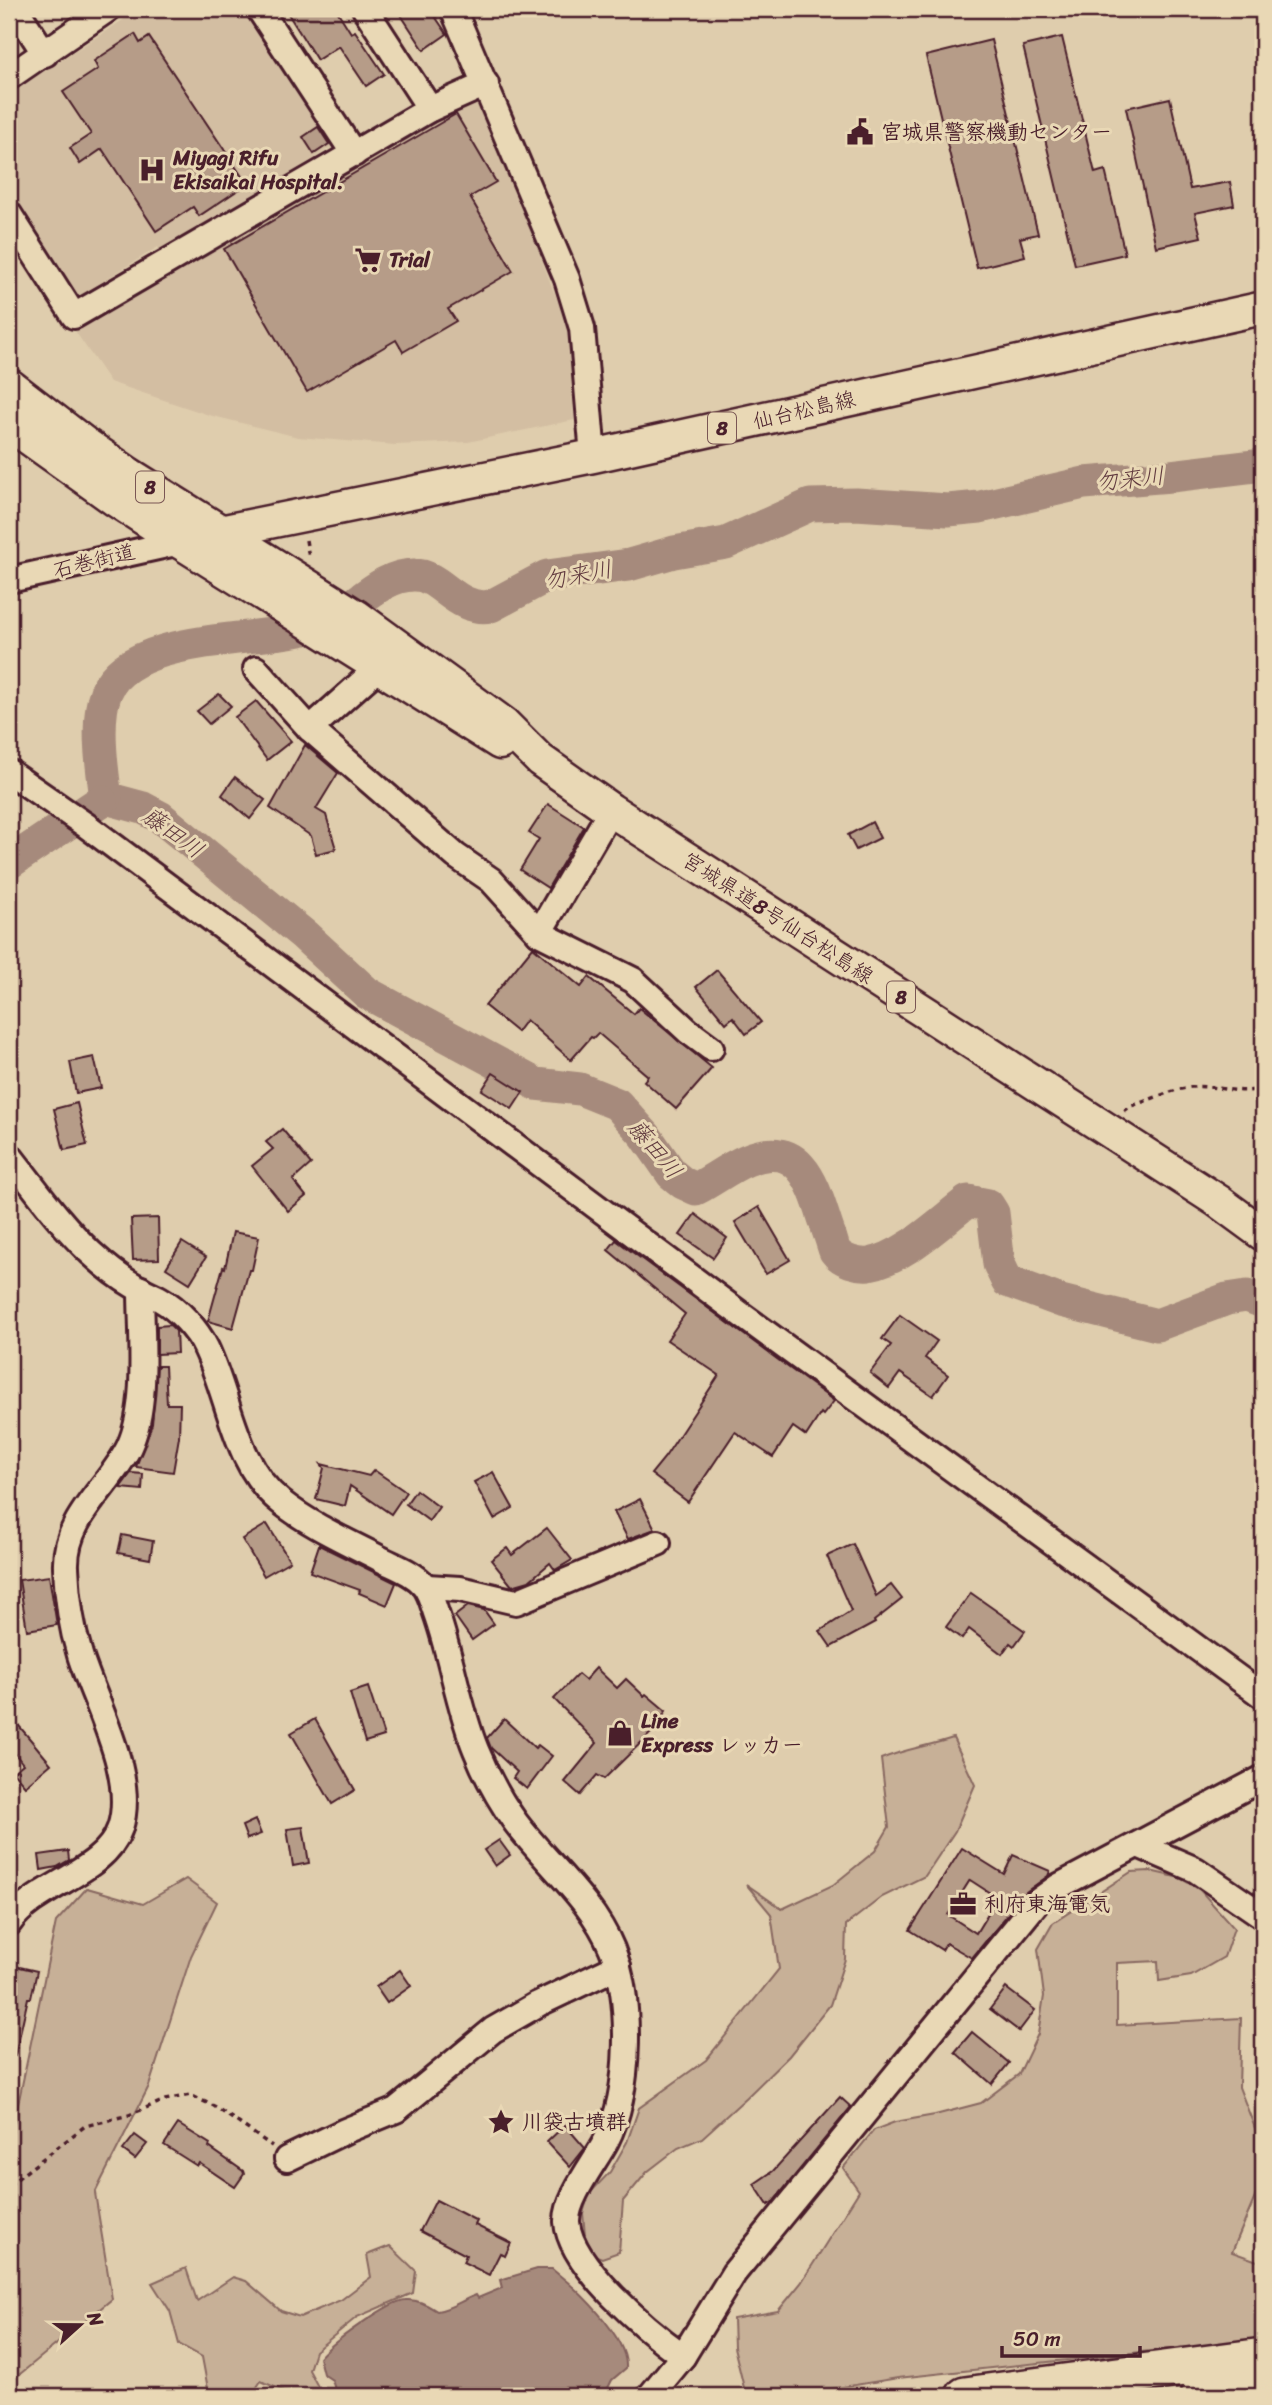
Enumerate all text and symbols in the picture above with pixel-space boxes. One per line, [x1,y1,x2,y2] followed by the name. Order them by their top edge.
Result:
[881,113,1112,151] place label: 宮城県警察機動センター
[845,117,875,147] public building icon: 宮城県警察機動センター
[172,139,344,201] place label: Miyagi Rifu Ekisaikai Hospital.
[137,155,167,185] hospital icon: Miyagi Rifu Ekisaikai Hospital.
[389,241,431,279] place label: Trial
[353,245,383,275] supermarket icon: Trial
[749,380,859,440] street label: 仙台松島線
[708,412,736,444] road number: 8
[1094,455,1166,503] water label: 勿来川
[136,472,164,502] road number: 8
[49,532,139,590] street label: 石巻街道
[540,548,616,602] water label: 勿来川
[133,796,213,870] water label: 藤田川
[674,841,882,995] street label: 宮城県道8号仙台松島線
[887,981,915,1012] road number: 8
[617,1109,693,1189] water label: 藤田川
[641,1702,803,1764] place label: Line Express レッカー
[605,1718,635,1748] shop icon: Line Express レッカー
[984,1885,1110,1923] place label: 利府東海電気
[948,1889,978,1919] office icon: 利府東海電気
[522,2103,627,2141] place label: 川袋古墳群
[486,2107,516,2137] place icon: 川袋古墳群
[46,2290,116,2360] north arrow
[77,2306,113,2332] text: N
[1002,2314,1141,2358] scale bar
[1013,2320,1061,2358] text: 50 m

